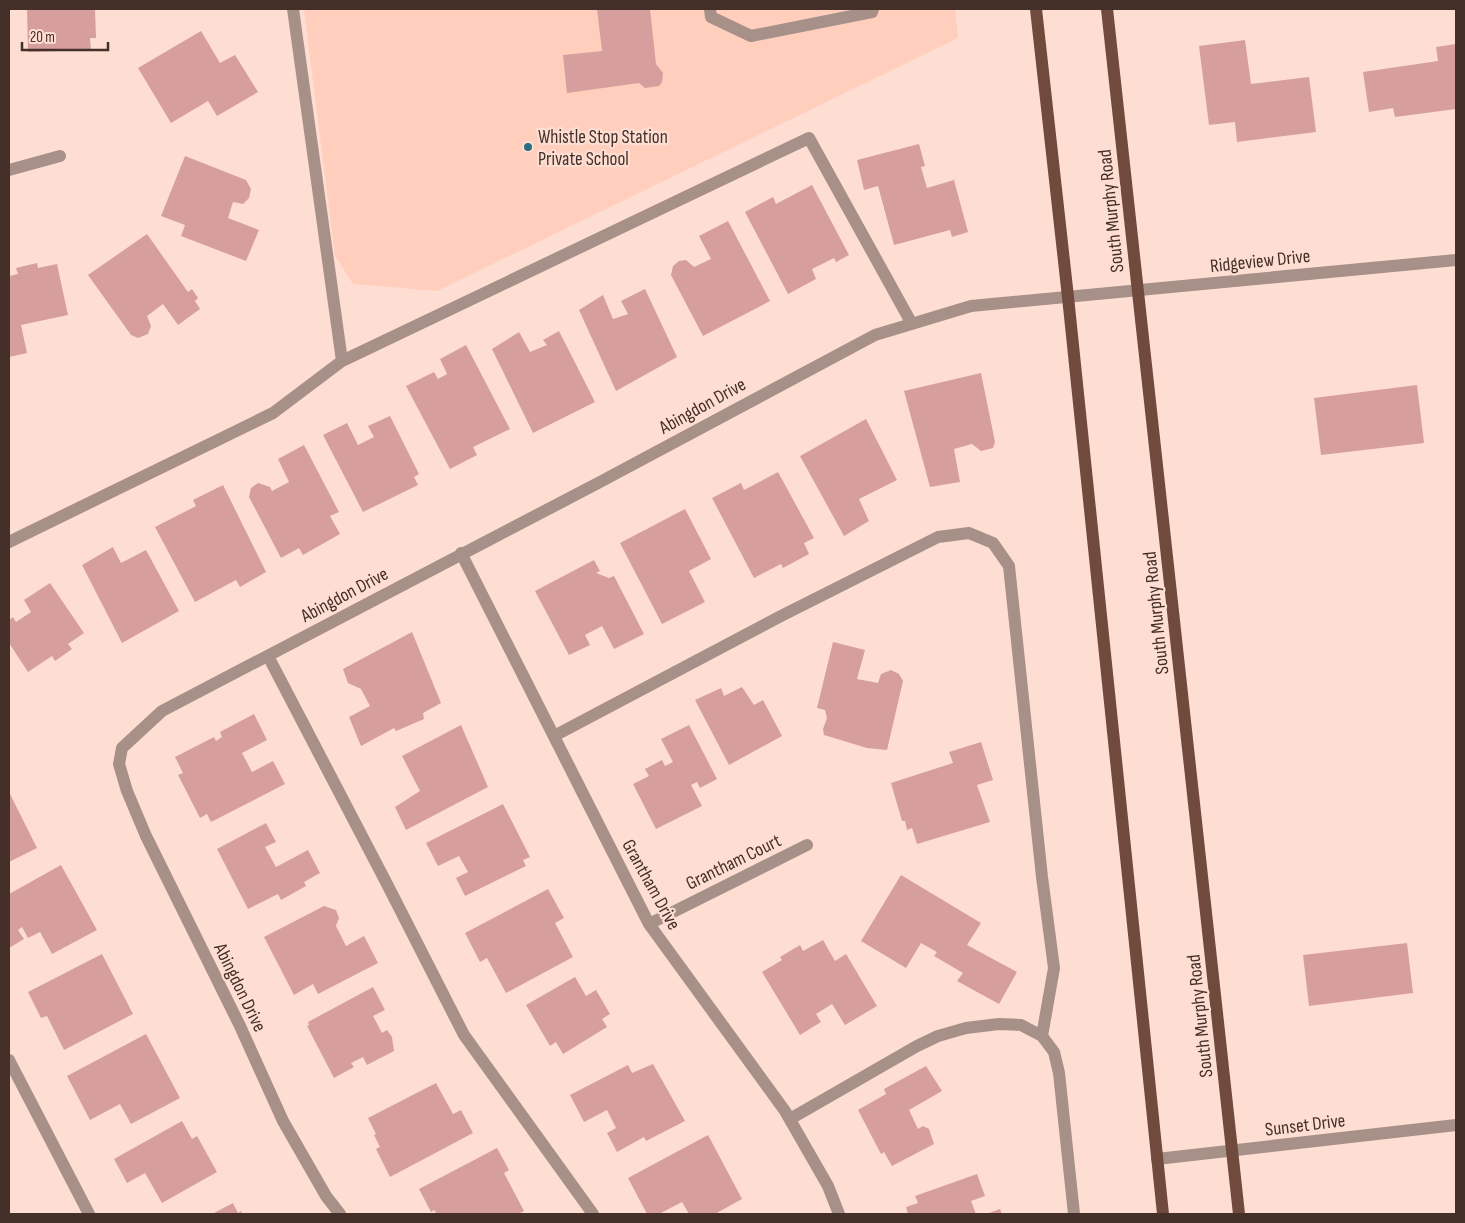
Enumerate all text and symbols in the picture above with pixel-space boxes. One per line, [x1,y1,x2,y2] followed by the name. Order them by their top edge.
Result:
[22,20,109,52] scale bar
[30,28,55,47] text: 20 m
[538,126,668,171] place label: Whistle Stop Station Private School
[522,141,534,153] marker: Whistle Stop Station Private School
[1094,148,1129,273] street label: South Murphy Road
[1209,245,1311,278] street label: Ridgeview Drive
[654,373,750,440] street label: Abingdon Drive
[1139,550,1174,675] street label: South Murphy Road
[296,563,392,628] street label: Abingdon Drive
[682,829,785,895] street label: Grantham Court
[616,835,685,934] street label: Grantham Drive
[208,939,271,1036] street label: Abingdon Drive
[1183,953,1218,1078] street label: South Murphy Road
[1264,1109,1347,1142] street label: Sunset Drive

